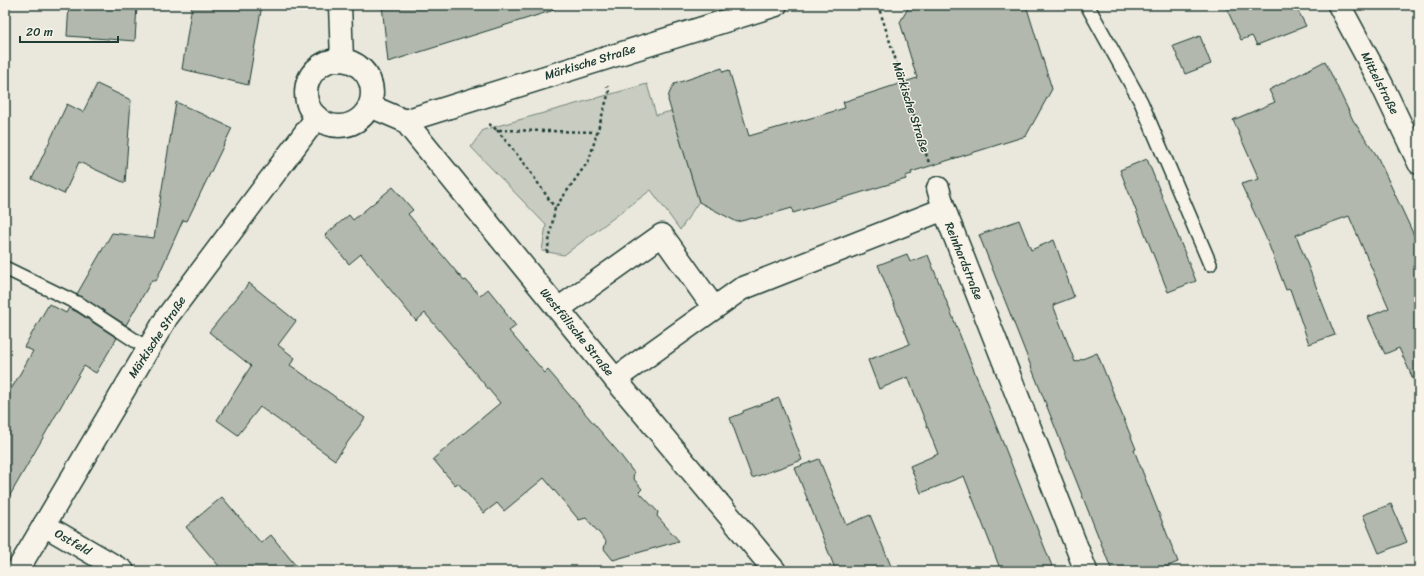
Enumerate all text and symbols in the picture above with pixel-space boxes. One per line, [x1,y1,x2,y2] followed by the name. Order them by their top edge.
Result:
[20,18,118,44] scale bar
[26,21,53,43] text: 20 m
[542,38,638,86] street label: Märkische Straße
[1355,48,1405,118] street label: Mittelstraße
[886,59,936,155] street label: Märkische Straße
[938,219,990,303] street label: Reinhardstraße
[534,283,620,381] street label: Westfälische Straße
[122,291,192,383] street label: Märkische Straße
[50,523,96,562] street label: Ostfeld

